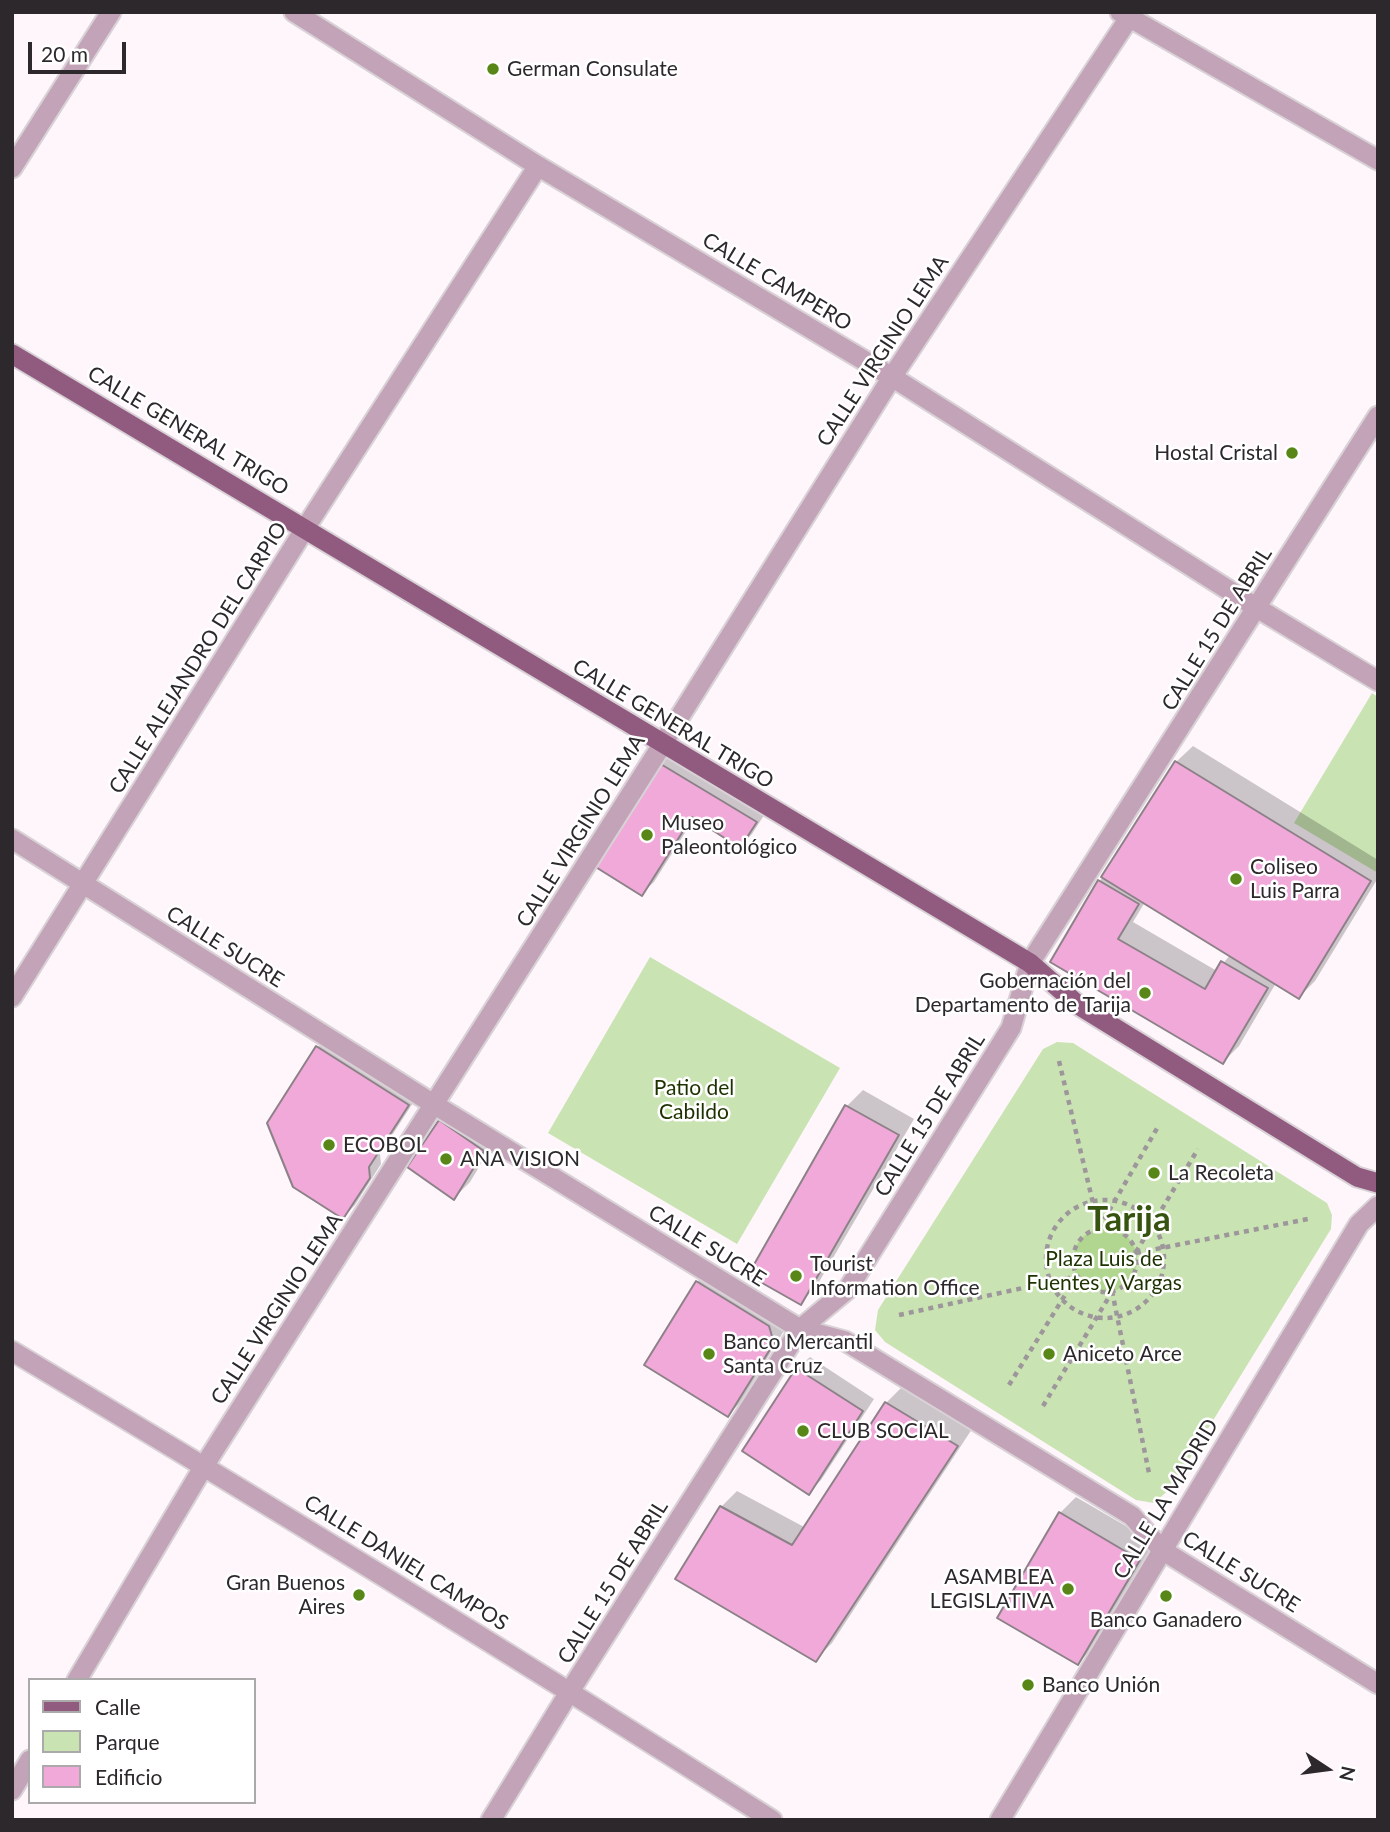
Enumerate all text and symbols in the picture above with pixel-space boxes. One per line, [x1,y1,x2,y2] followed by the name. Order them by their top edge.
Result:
[32,28,130,72] scale bar
[41,41,88,66] text: 20 m
[507,56,678,82] place label: German Consulate
[485,61,501,77] marker: German Consulate
[698,228,856,336] street label: CALLE CAMPERO
[812,251,954,451] street label: CALLE VIRGINIO LEMA
[83,361,293,501] street label: CALLE GENERAL TRIGO
[1154,440,1278,466] place label: Hostal Cristal
[1284,445,1300,461] marker: Hostal Cristal
[104,518,292,798] street label: CALLE ALEJANDRO DEL CARPIO
[1156,543,1278,715] street label: CALLE 15 DE ABRIL
[568,654,778,794] street label: CALLE GENERAL TRIGO
[511,730,651,932] street label: CALLE VIRGINIO LEMA
[661,810,797,860] place label: Museo Paleontológico
[639,827,655,843] marker: Museo Paleontológico
[1250,854,1340,904] place label: Coliseo Luis Parra
[1228,871,1244,887] marker: Coliseo Luis Parra
[162,901,288,993] street label: CALLE SUCRE
[915,968,1131,1018] place label: Gobernación del Departamento de Tarija
[1137,985,1153,1001] marker: Gobernación del Departamento de Tarija
[869,1029,991,1201] street label: CALLE 15 DE ABRIL
[654,1075,734,1125] park label: Patio del Cabildo
[343,1132,427,1158] place label: ECOBOL
[321,1137,337,1153] marker: ECOBOL
[460,1146,580,1172] place label: ANA VISION
[438,1151,454,1167] marker: ANA VISION
[1168,1160,1274,1186] place label: La Recoleta
[1146,1165,1162,1181] marker: La Recoleta
[1087,1199,1171,1241] district label: Tarija
[644,1200,770,1292] street label: CALLE SUCRE
[206,1209,348,1409] street label: CALLE VIRGINIO LEMA
[1026,1246,1182,1296] park label: Plaza Luis de Fuentes y Vargas
[810,1251,980,1301] place label: Tourist Information Office
[788,1268,804,1284] marker: Tourist Information Office
[723,1329,873,1379] place label: Banco Mercantil Santa Cruz
[1063,1341,1182,1367] place label: Aniceto Arce
[701,1346,717,1362] marker: Banco Mercantil Santa Cruz
[1041,1346,1057,1362] marker: Aniceto Arce
[1108,1414,1224,1584] street label: CALLE LA MADRID
[817,1418,949,1444] place label: CLUB SOCIAL
[795,1423,811,1439] marker: CLUB SOCIAL
[299,1490,513,1636] street label: CALLE DANIEL CAMPOS
[552,1496,674,1668] street label: CALLE 15 DE ABRIL
[1178,1526,1304,1618] street label: CALLE SUCRE
[930,1564,1054,1614] place label: ASAMBLEA LEGISLATIVA
[226,1570,345,1620] place label: Gran Buenos Aires
[1060,1581,1076,1597] marker: ASAMBLEA LEGISLATIVA
[351,1587,367,1603] marker: Gran Buenos Aires
[1158,1588,1174,1604] marker: Banco Ganadero
[1090,1607,1242,1633] place label: Banco Ganadero
[1042,1672,1160,1698] place label: Banco Unión
[1020,1677,1036,1693] marker: Banco Unión
[28,1678,256,1804] legend
[95,1694,140,1719] text: Calle
[95,1729,160,1754] text: Parque
[1292,1734,1362,1804] north arrow
[95,1764,162,1789] text: Edificio
[1335,1764,1361,1784] text: N

